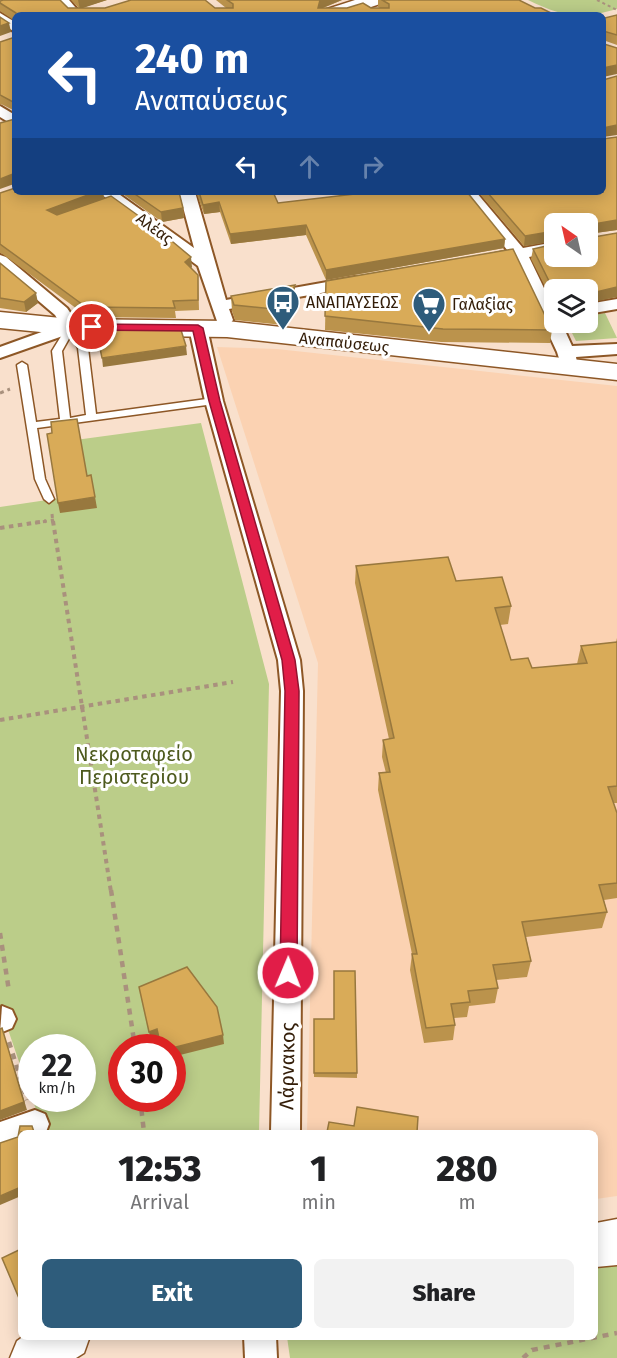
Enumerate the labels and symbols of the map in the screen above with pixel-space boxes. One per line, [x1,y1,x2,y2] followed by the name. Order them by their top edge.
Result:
[133,209,177,248] street label: Αλέας
[544,213,598,267] north arrow
[265,284,301,331] bus stop icon: ΑΝΑΠΑΥΣΕΩΣ
[411,286,447,333] supermarket icon: Γαλαξίας
[306,293,399,312] place label: ΑΝΑΠΑΥΣΕΩΣ
[452,295,514,314] place label: Γαλαξίας
[66,301,117,352] pin
[298,328,390,357] street label: Αναπαύσεως
[75,742,193,789] park label: Νεκροταφείο Περιστερίου
[256,941,320,1005] position arrow
[274,1022,300,1110] street label: Λάρνακος
[108,1034,186,1112] speed limit sign: 30

